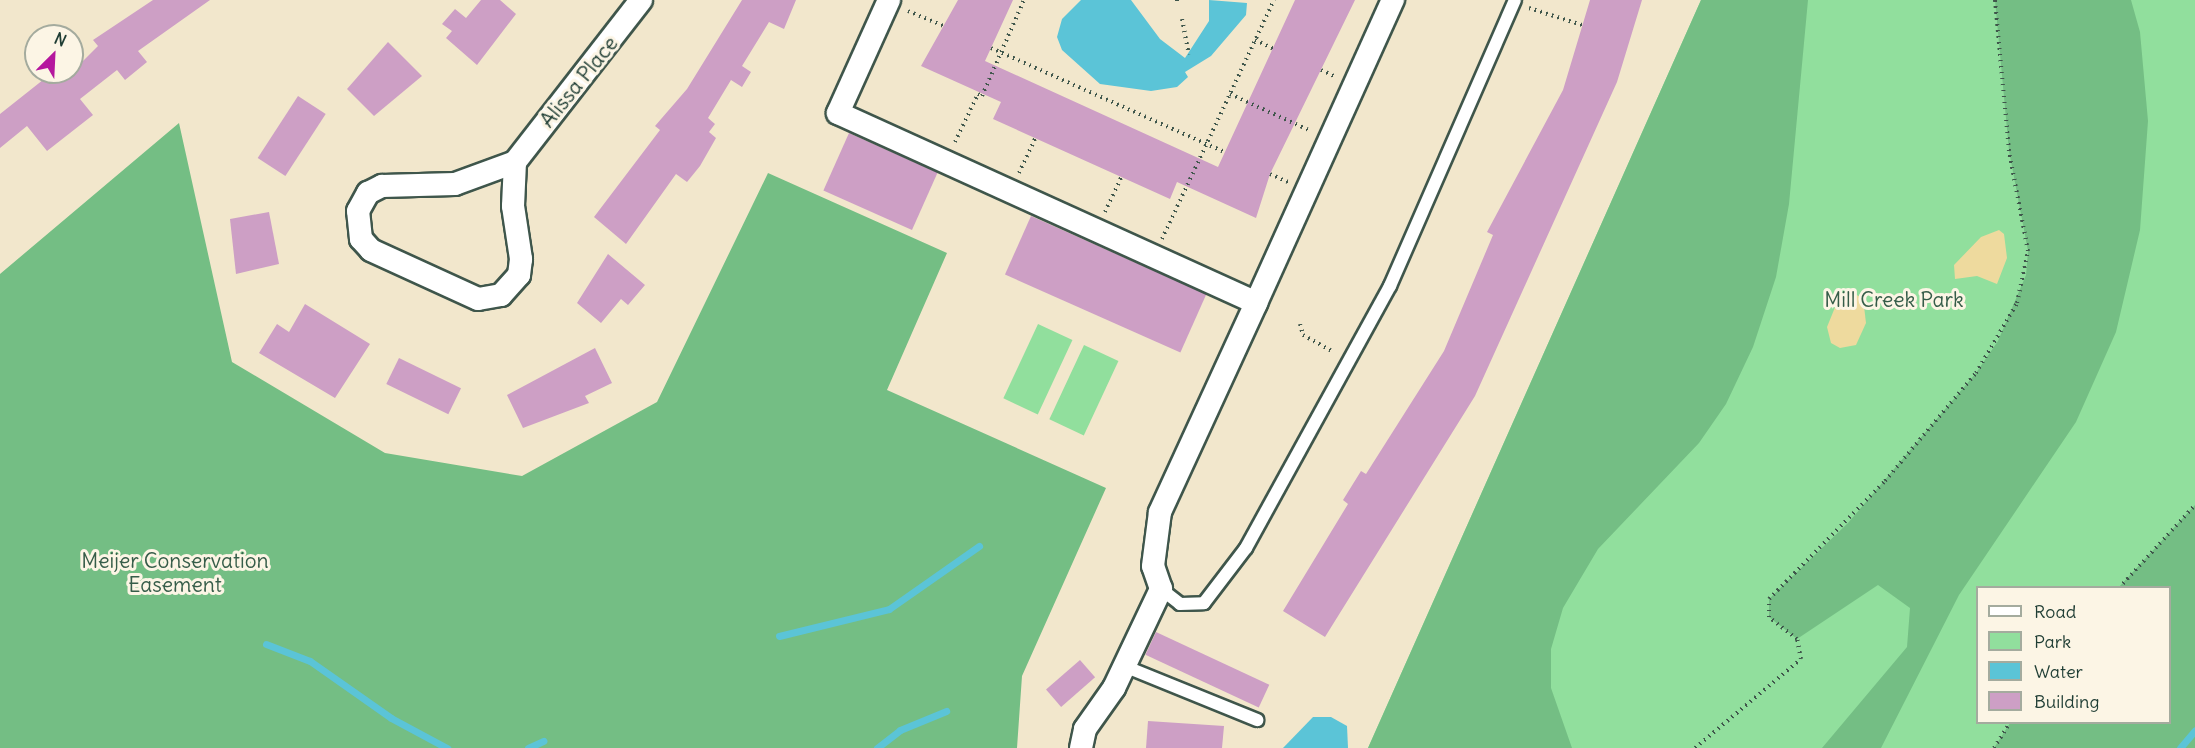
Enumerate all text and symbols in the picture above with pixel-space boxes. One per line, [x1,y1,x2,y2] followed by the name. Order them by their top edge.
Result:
[24,24,84,84] north arrow
[51,28,70,51] text: N
[535,31,623,133] street label: Alissa Place
[1824,287,1964,313] park label: Mill Creek Park
[81,548,269,598] park label: Meijer Conservation Easement
[1976,586,2171,724] legend
[2034,600,2076,623] text: Road
[2034,630,2071,653] text: Park
[2034,660,2083,683] text: Water
[2034,690,2099,713] text: Building

